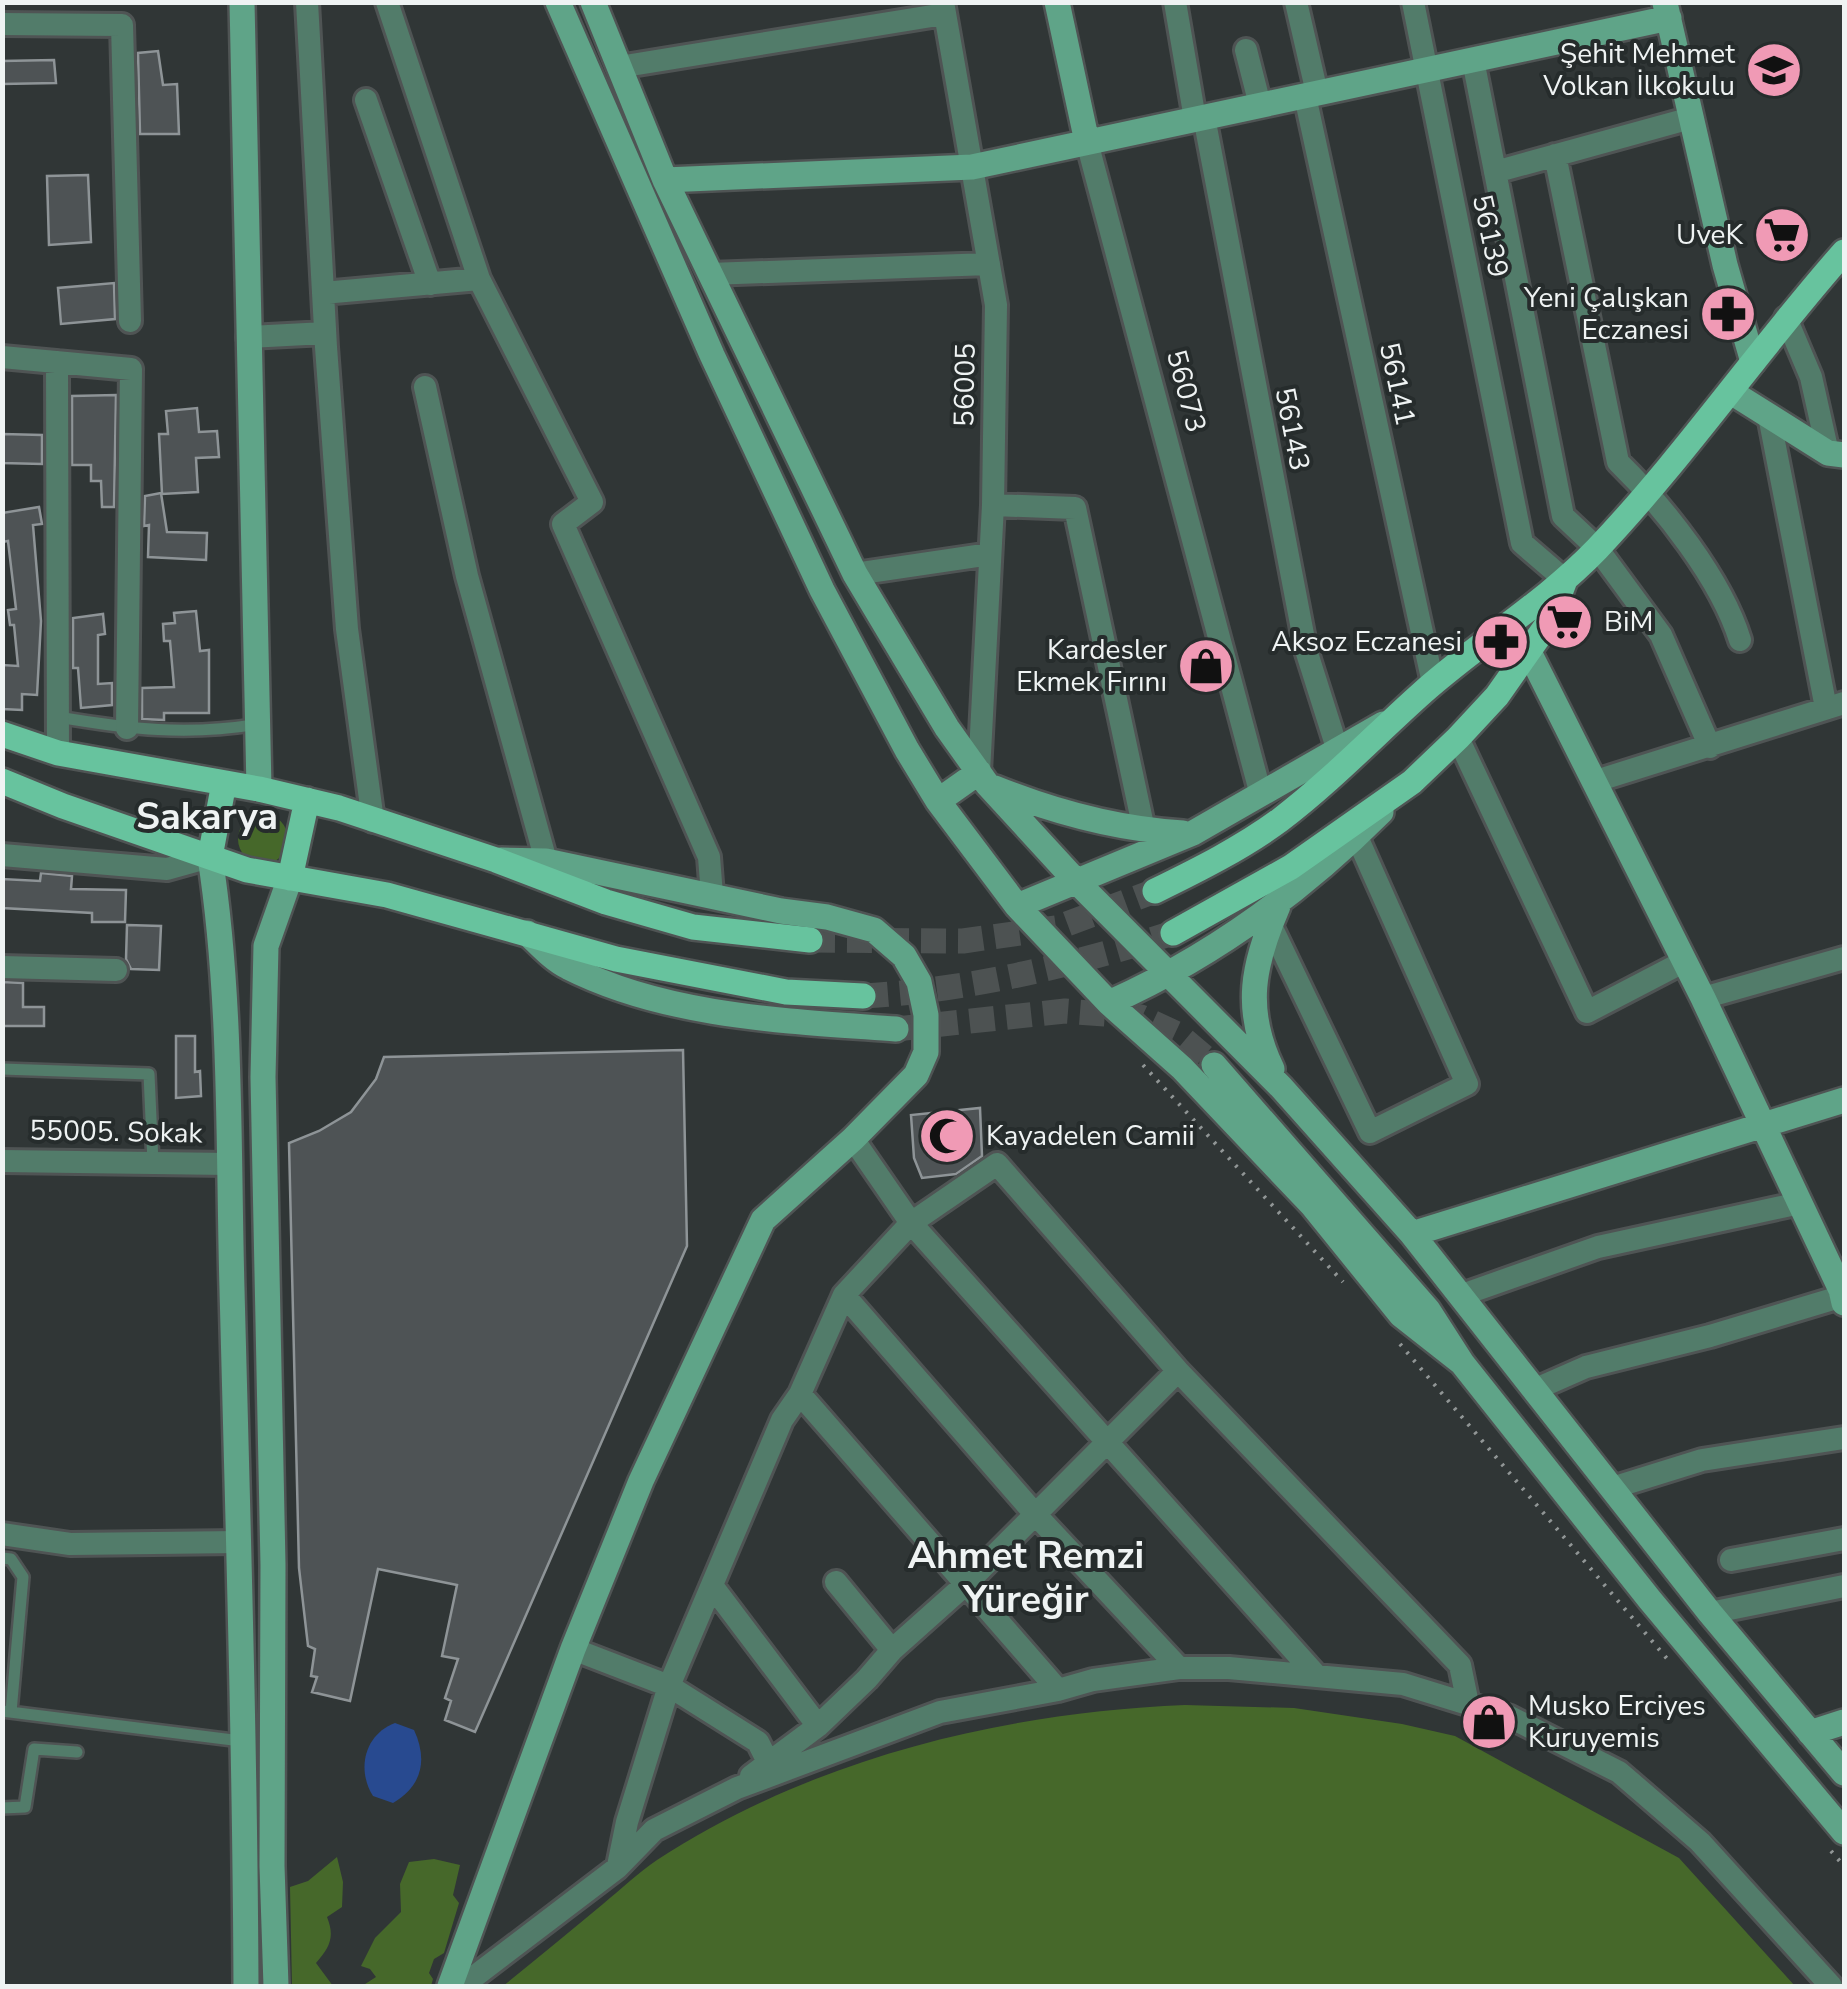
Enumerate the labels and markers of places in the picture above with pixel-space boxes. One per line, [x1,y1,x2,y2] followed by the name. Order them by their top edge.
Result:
[1542,35,1735,105] place label: Şehit Mehmet Volkan İlkokulu
[1744,40,1804,100] school or university icon: Şehit Mehmet Volkan İlkokulu
[1752,205,1812,265] supermarket icon: UveK
[1676,216,1743,254] place label: UveK
[1523,279,1689,349] place label: Yeni Çalışkan Eczanesi
[1698,284,1758,344] pharmacy icon: Yeni Çalışkan Eczanesi
[1535,592,1595,652] supermarket icon: BiM
[1604,603,1653,641] place label: BiM
[1471,612,1531,672] pharmacy icon: Aksoz Eczanesi
[1271,623,1462,661] place label: Aksoz Eczanesi
[1016,631,1167,701] place label: Kardesler Ekmek Fırını
[1176,636,1236,696] shop icon: Kardesler Ekmek Fırını
[917,1106,977,1166] mosque icon: Kayadelen Camii
[986,1117,1195,1155] place label: Kayadelen Camii
[1528,1687,1706,1757] place label: Musko Erciyes Kuruyemis
[1459,1692,1519,1752] shop icon: Musko Erciyes Kuruyemis

